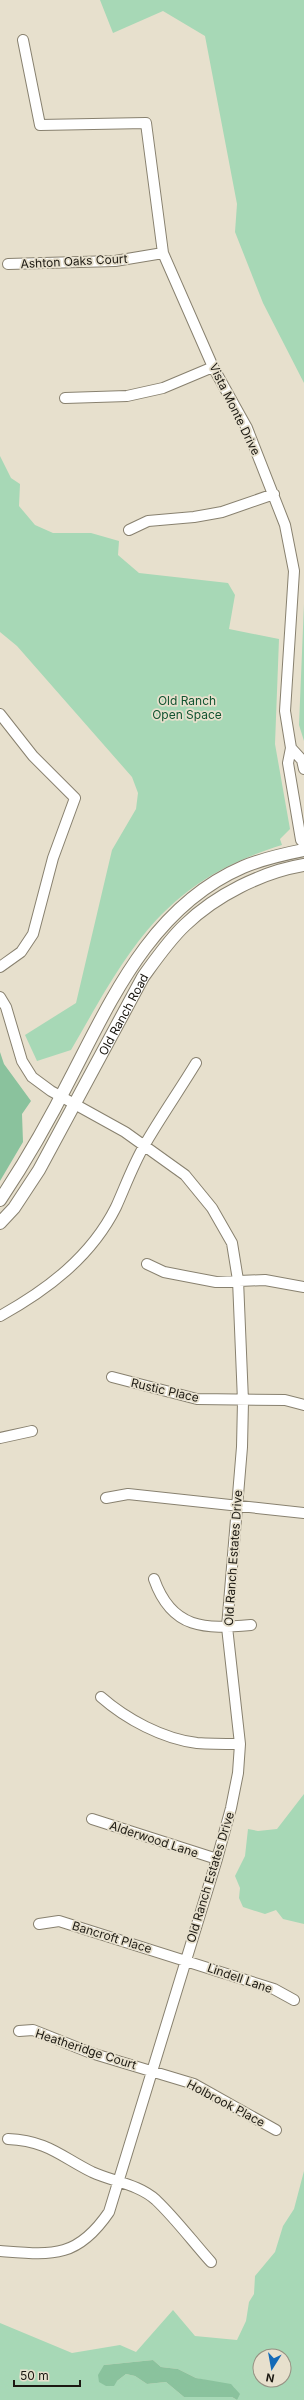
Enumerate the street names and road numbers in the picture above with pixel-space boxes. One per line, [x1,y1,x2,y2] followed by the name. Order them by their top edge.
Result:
[20,251,128,271] street label: Ashton Oaks Court
[206,360,264,458] street label: Vista Monte Drive
[95,971,151,1058] street label: Old Ranch Road
[130,1375,200,1405] street label: Rustic Place
[221,1490,245,1626] street label: Old Ranch Estates Drive
[183,1810,237,1944] street label: Old Ranch Estates Drive
[108,1818,200,1860] street label: Alderwood Lane
[70,1918,154,1956] street label: Bancroft Place
[205,1960,275,1996] street label: Lindell Lane
[34,2026,138,2072] street label: Heatheridge Court
[184,2076,268,2130] street label: Holbrook Place

